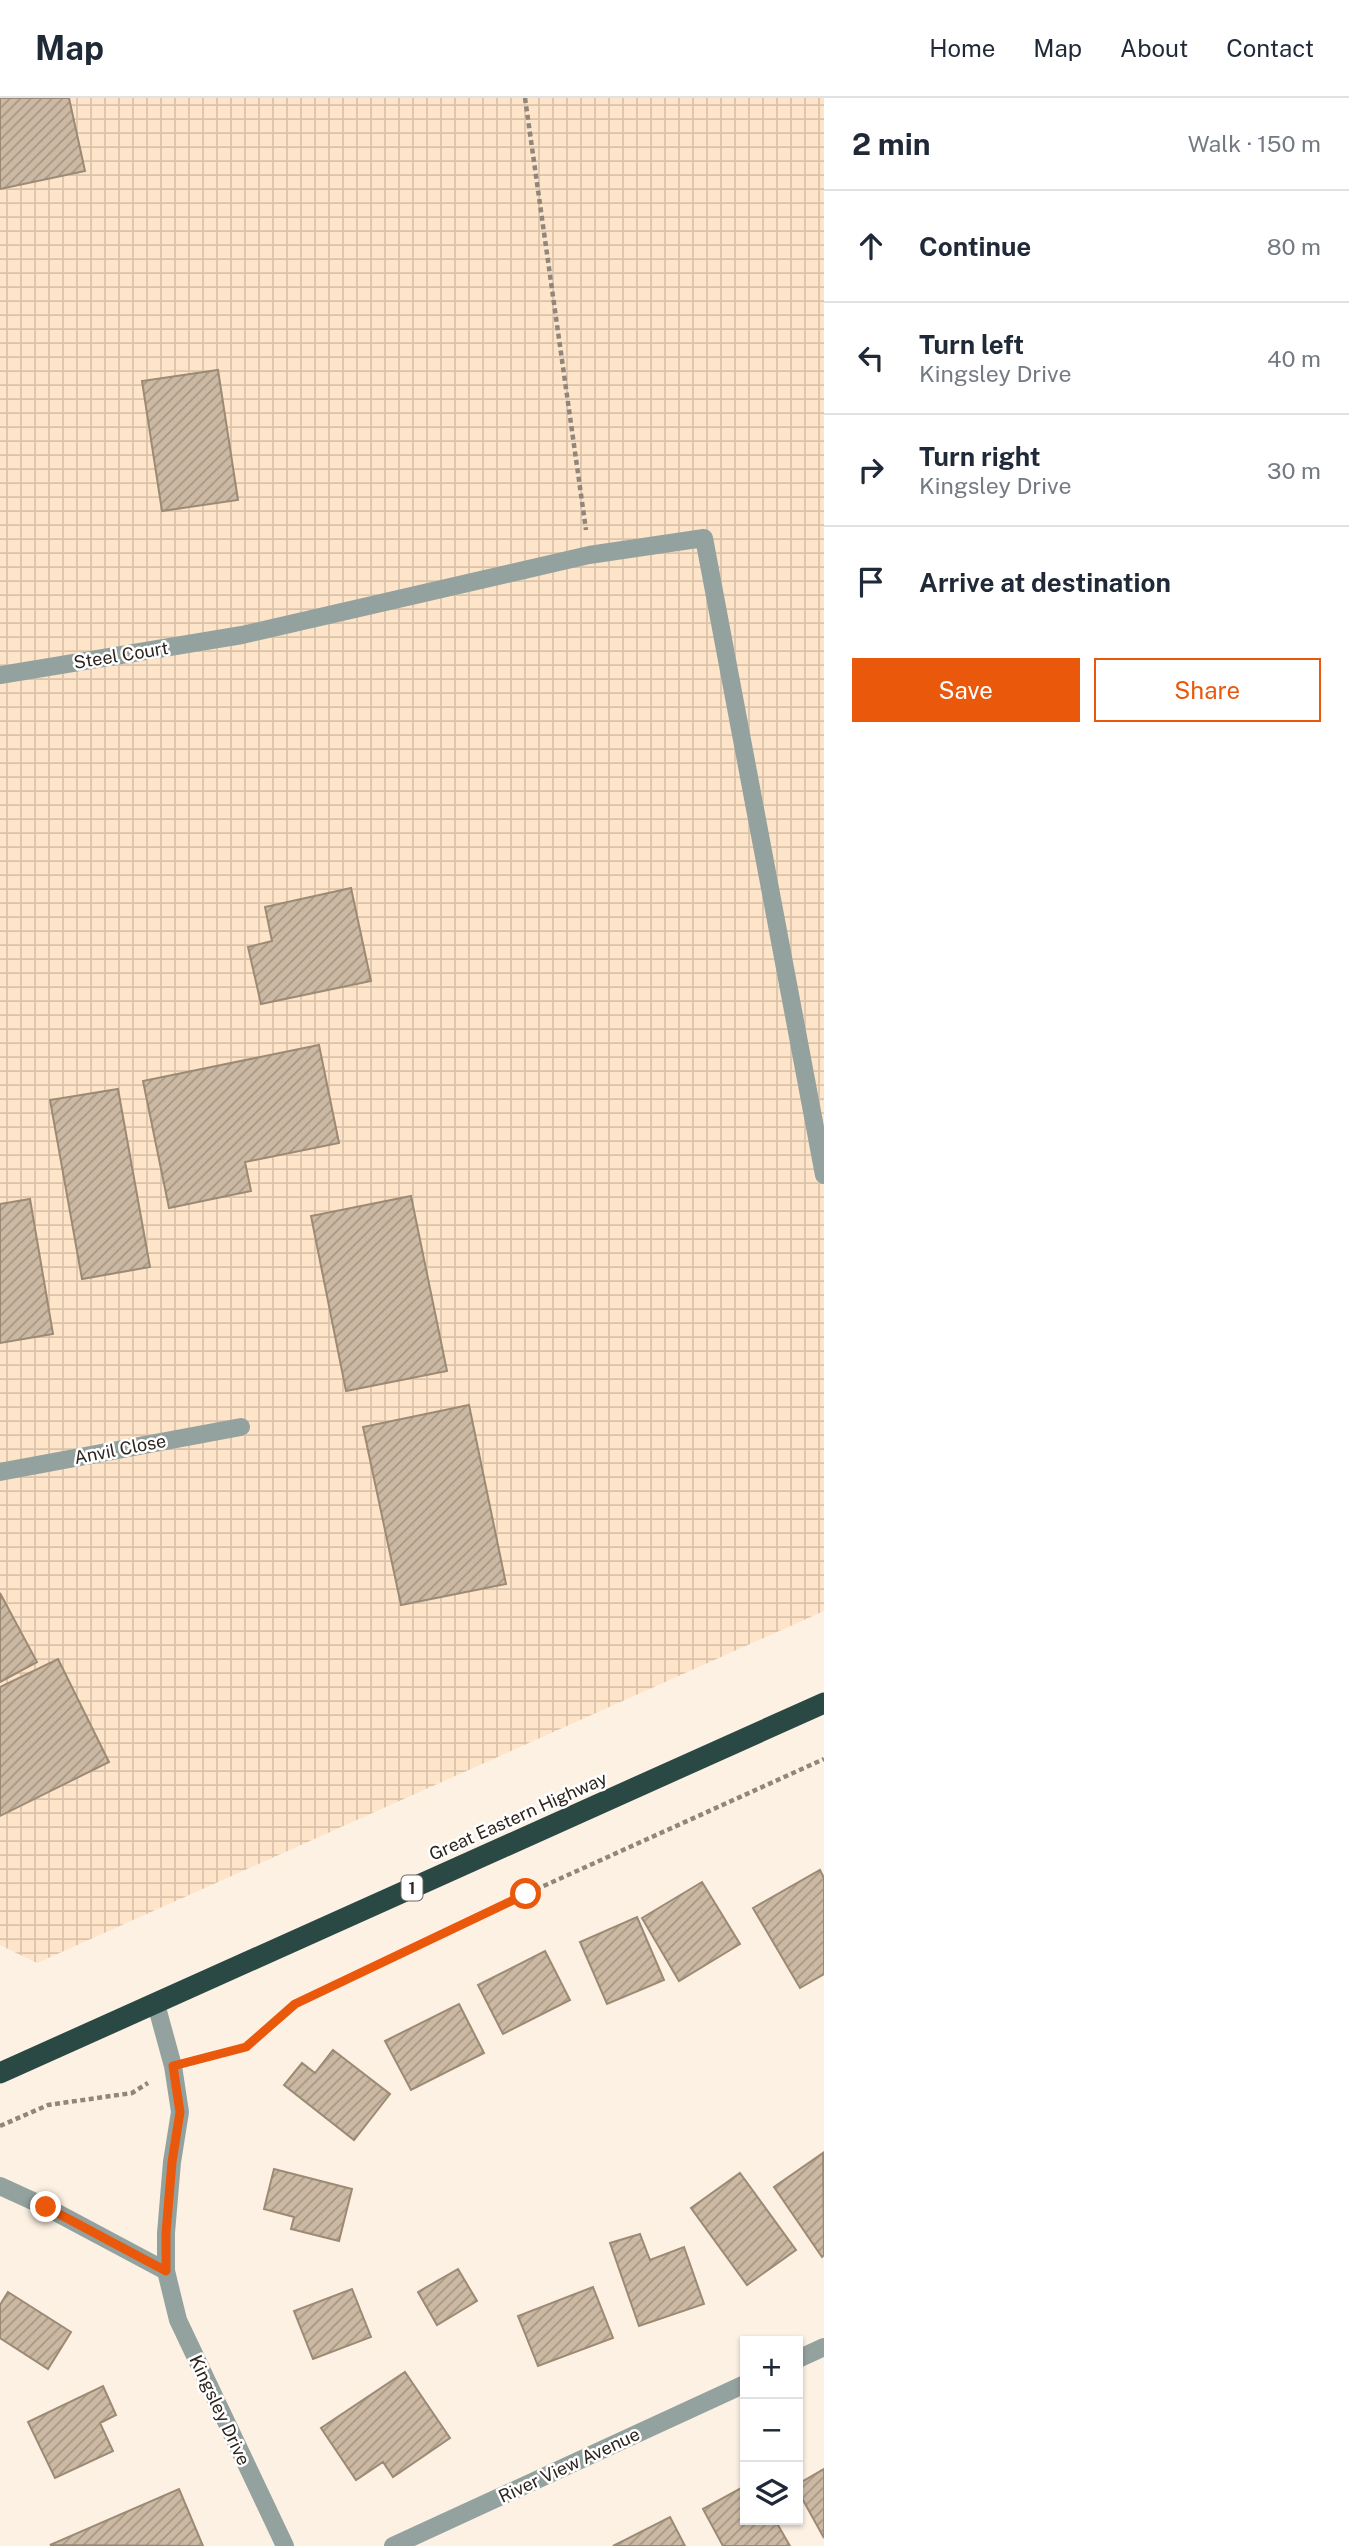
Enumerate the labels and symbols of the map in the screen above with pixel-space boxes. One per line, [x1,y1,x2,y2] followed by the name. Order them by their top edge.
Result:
[72,637,170,673] street label: Steel Court
[72,1430,168,1468] street label: Anvil Close
[426,1767,610,1865] street label: Great Eastern Highway
[402,1876,422,1900] road number: 1
[510,1878,541,1909] route start
[30,2191,61,2222] route end
[185,2351,255,2469] street label: Kingsley Drive
[495,2423,643,2507] street label: River View Avenue

